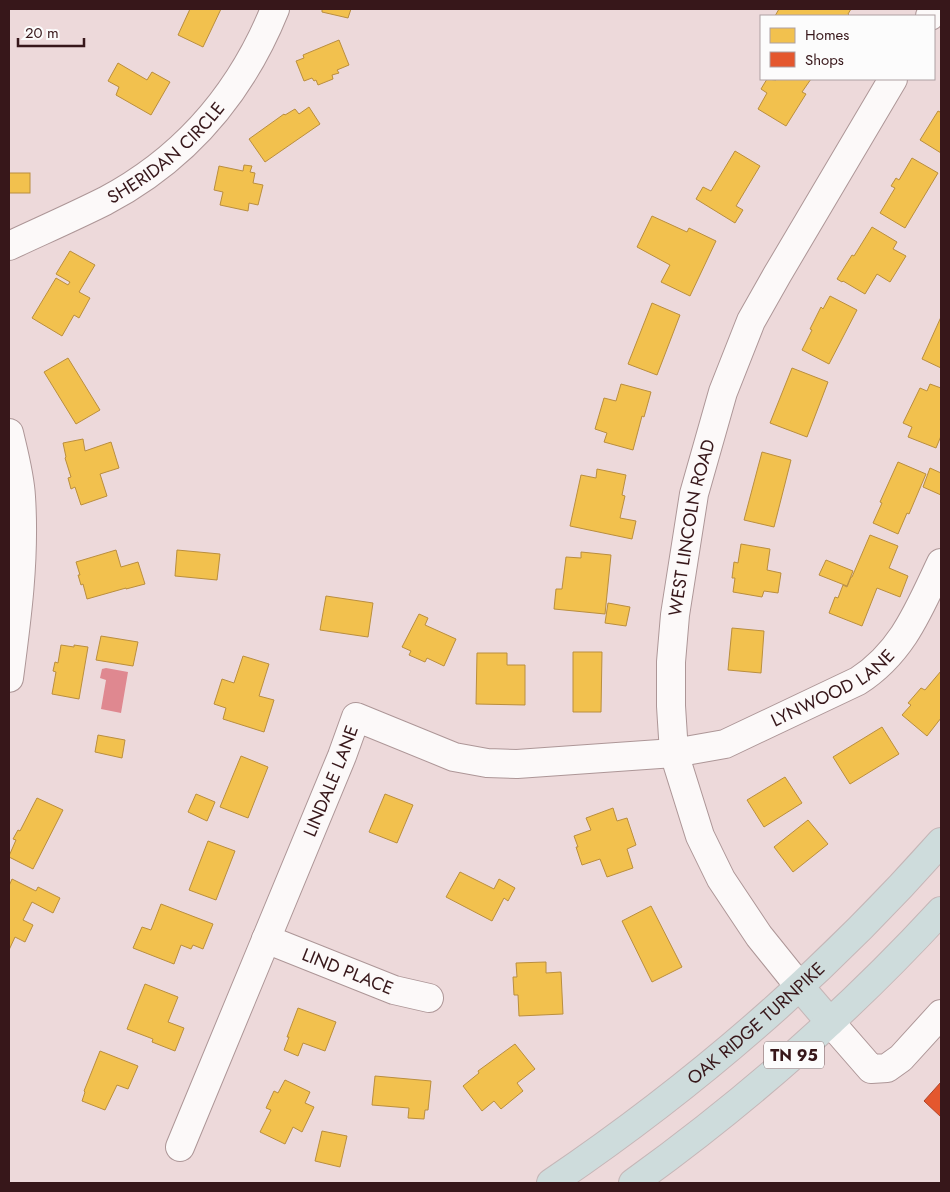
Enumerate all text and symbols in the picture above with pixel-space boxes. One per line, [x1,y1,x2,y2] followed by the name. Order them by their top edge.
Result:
[18,15,84,47] scale bar
[760,15,935,80] legend
[25,22,59,44] text: 20 m
[805,24,849,46] text: Homes
[805,49,844,71] text: Shops
[103,97,231,210] street label: SHERIDAN CIRCLE
[662,436,722,618] street label: WEST LINCOLN ROAD
[767,643,901,733] street label: LYNWOOD LANE
[297,722,365,841] street label: LINDALE LANE
[298,942,397,1001] street label: LIND PLACE
[682,956,831,1091] street label: OAK RIDGE TURNPIKE
[764,1042,824,1068] road number: TN 95

